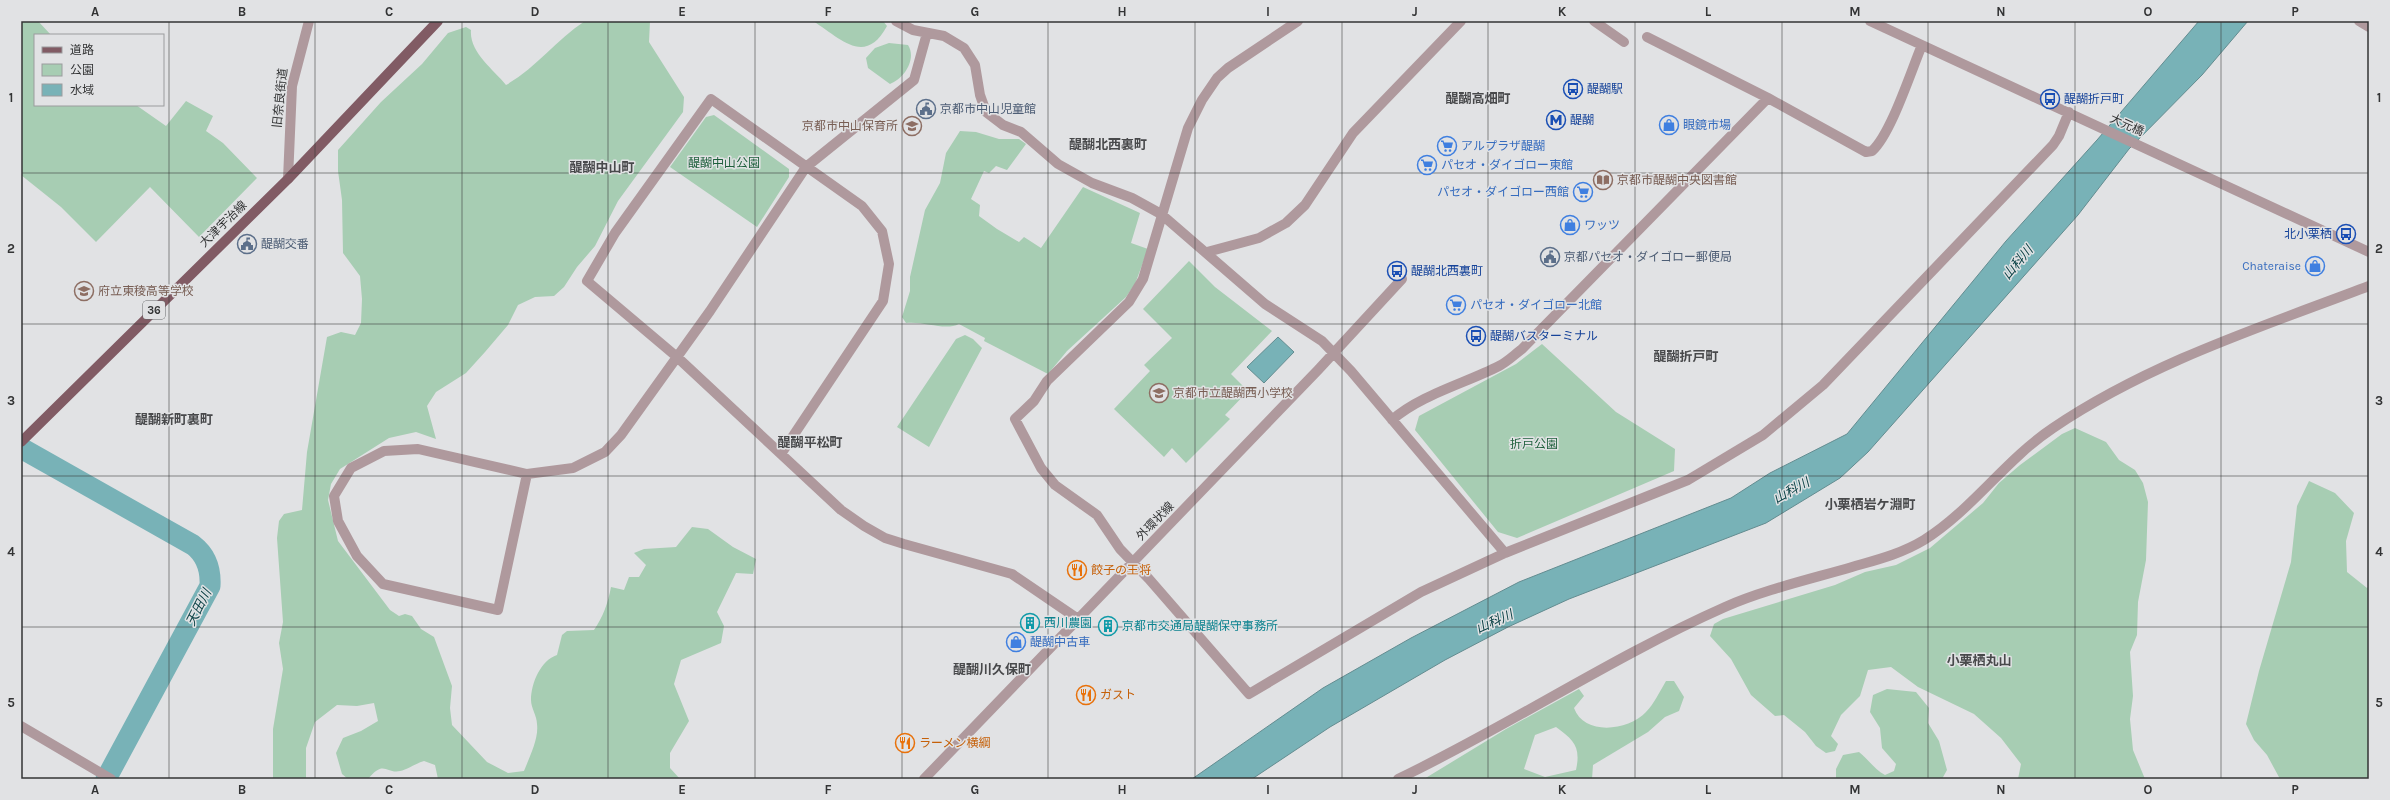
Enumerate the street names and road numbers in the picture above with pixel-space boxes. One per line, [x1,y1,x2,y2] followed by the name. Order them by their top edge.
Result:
[270,67,290,129] street label: 旧奈良街道
[2108,111,2146,139] street label: 大元橋
[197,198,249,250] street label: 大津宇治線
[143,301,165,319] road number: 36
[1133,499,1177,543] street label: 外環状線

